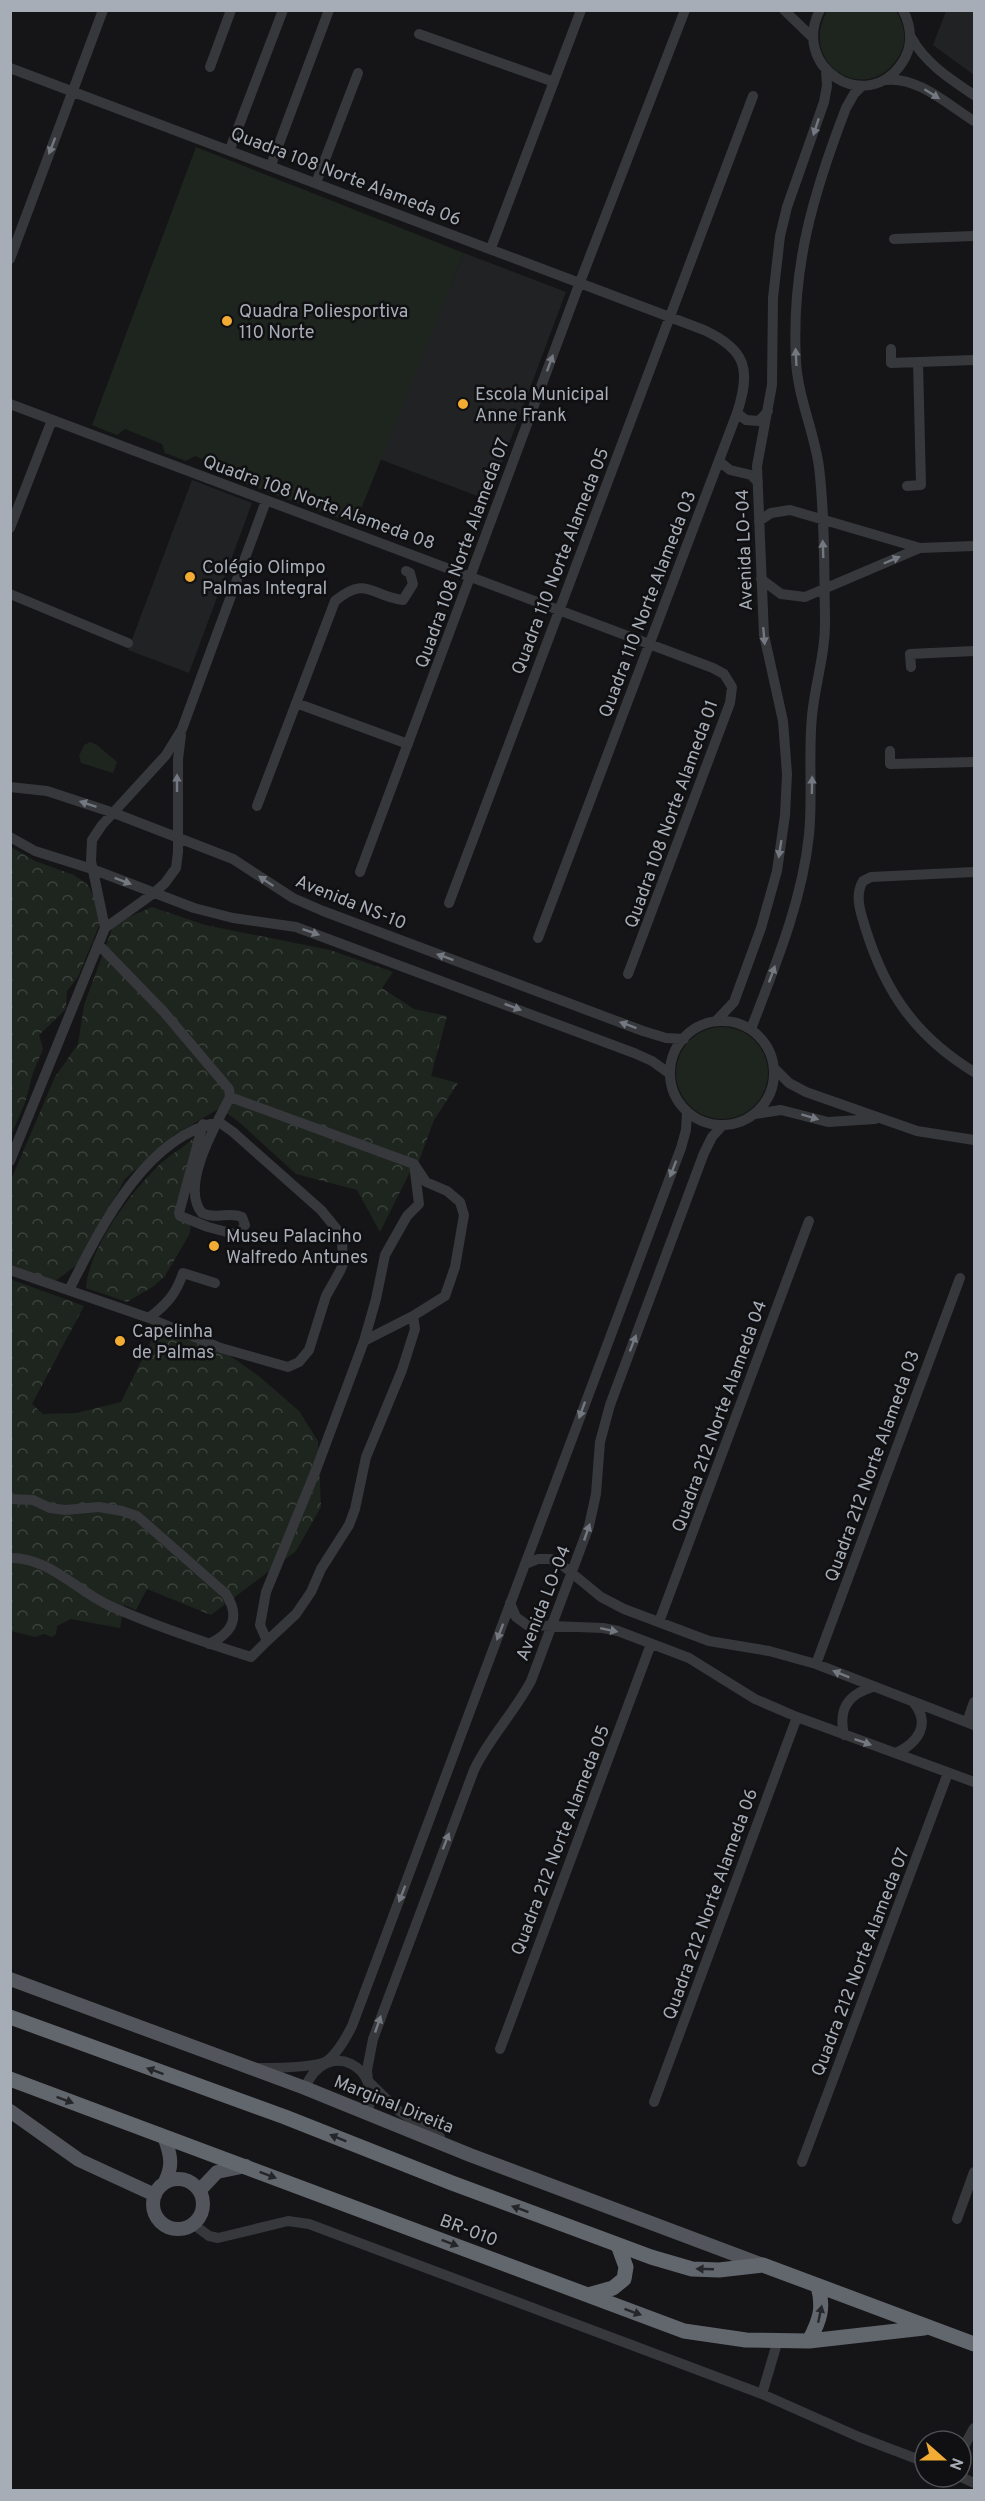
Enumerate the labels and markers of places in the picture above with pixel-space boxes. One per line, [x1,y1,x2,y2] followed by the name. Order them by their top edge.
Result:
[239,301,408,345] place label: Quadra Poliesportiva 110 Norte
[220,314,234,328] marker: Quadra Poliesportiva 110 Norte
[475,384,609,428] place label: Escola Municipal Anne Frank
[456,397,470,411] marker: Escola Municipal Anne Frank
[202,557,327,601] place label: Colégio Olimpo Palmas Integral
[183,570,197,584] marker: Colégio Olimpo Palmas Integral
[226,1226,368,1270] place label: Museu Palacinho Walfredo Antunes
[207,1239,221,1253] marker: Museu Palacinho Walfredo Antunes
[132,1321,214,1365] place label: Capelinha de Palmas
[113,1334,127,1348] marker: Capelinha de Palmas

